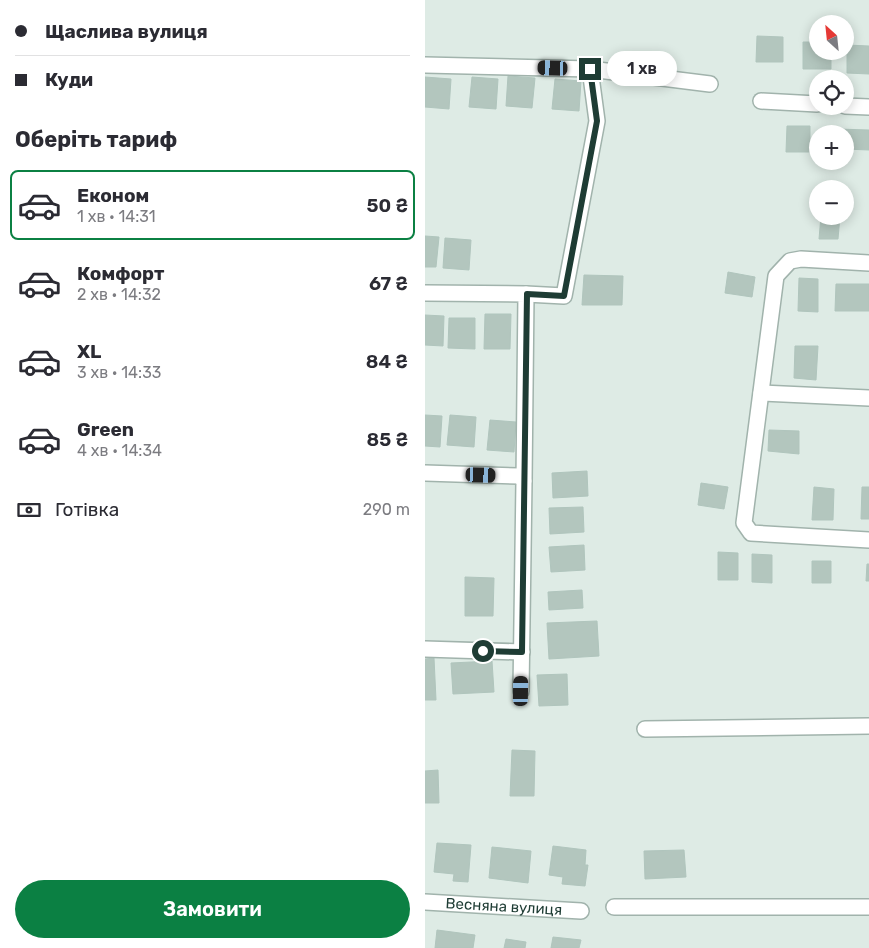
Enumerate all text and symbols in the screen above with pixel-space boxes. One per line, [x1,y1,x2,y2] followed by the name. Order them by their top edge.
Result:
[809,15,854,60] north arrow
[809,15,854,225] map controls
[45,20,208,43] text: Щаслива вулиця
[607,52,677,86] callout: 1 хв
[579,58,601,80] route end
[627,59,657,78] text: 1 хв
[537,60,568,76] car
[45,68,93,91] text: Куди
[809,70,854,115] button: locate
[809,125,854,170] button: +
[15,126,177,153] text: Оберіть тариф
[809,180,854,225] button: −
[17,183,62,228] icon: car
[77,184,149,207] text: Економ
[366,194,408,217] text: 50 ₴
[77,207,156,226] text: 1 хв · 14:31
[17,261,62,306] icon: car
[77,262,164,285] text: Комфорт
[369,272,408,295] text: 67 ₴
[77,285,161,304] text: 2 хв · 14:32
[17,339,62,384] icon: car
[77,340,101,363] text: XL
[366,350,408,373] text: 84 ₴
[77,363,161,382] text: 3 хв · 14:33
[17,417,62,462] icon: car
[77,418,134,441] text: Green
[367,428,408,451] text: 85 ₴
[77,441,162,460] text: 4 хв · 14:34
[465,467,496,483] car
[15,496,43,524] icon: cash
[55,498,119,521] text: Готівка
[363,500,410,519] text: 290 m
[472,640,494,662] route start
[513,676,528,706] car
[15,880,410,938] button: Замовити
[445,894,563,919] street label: Весняна вулиця

